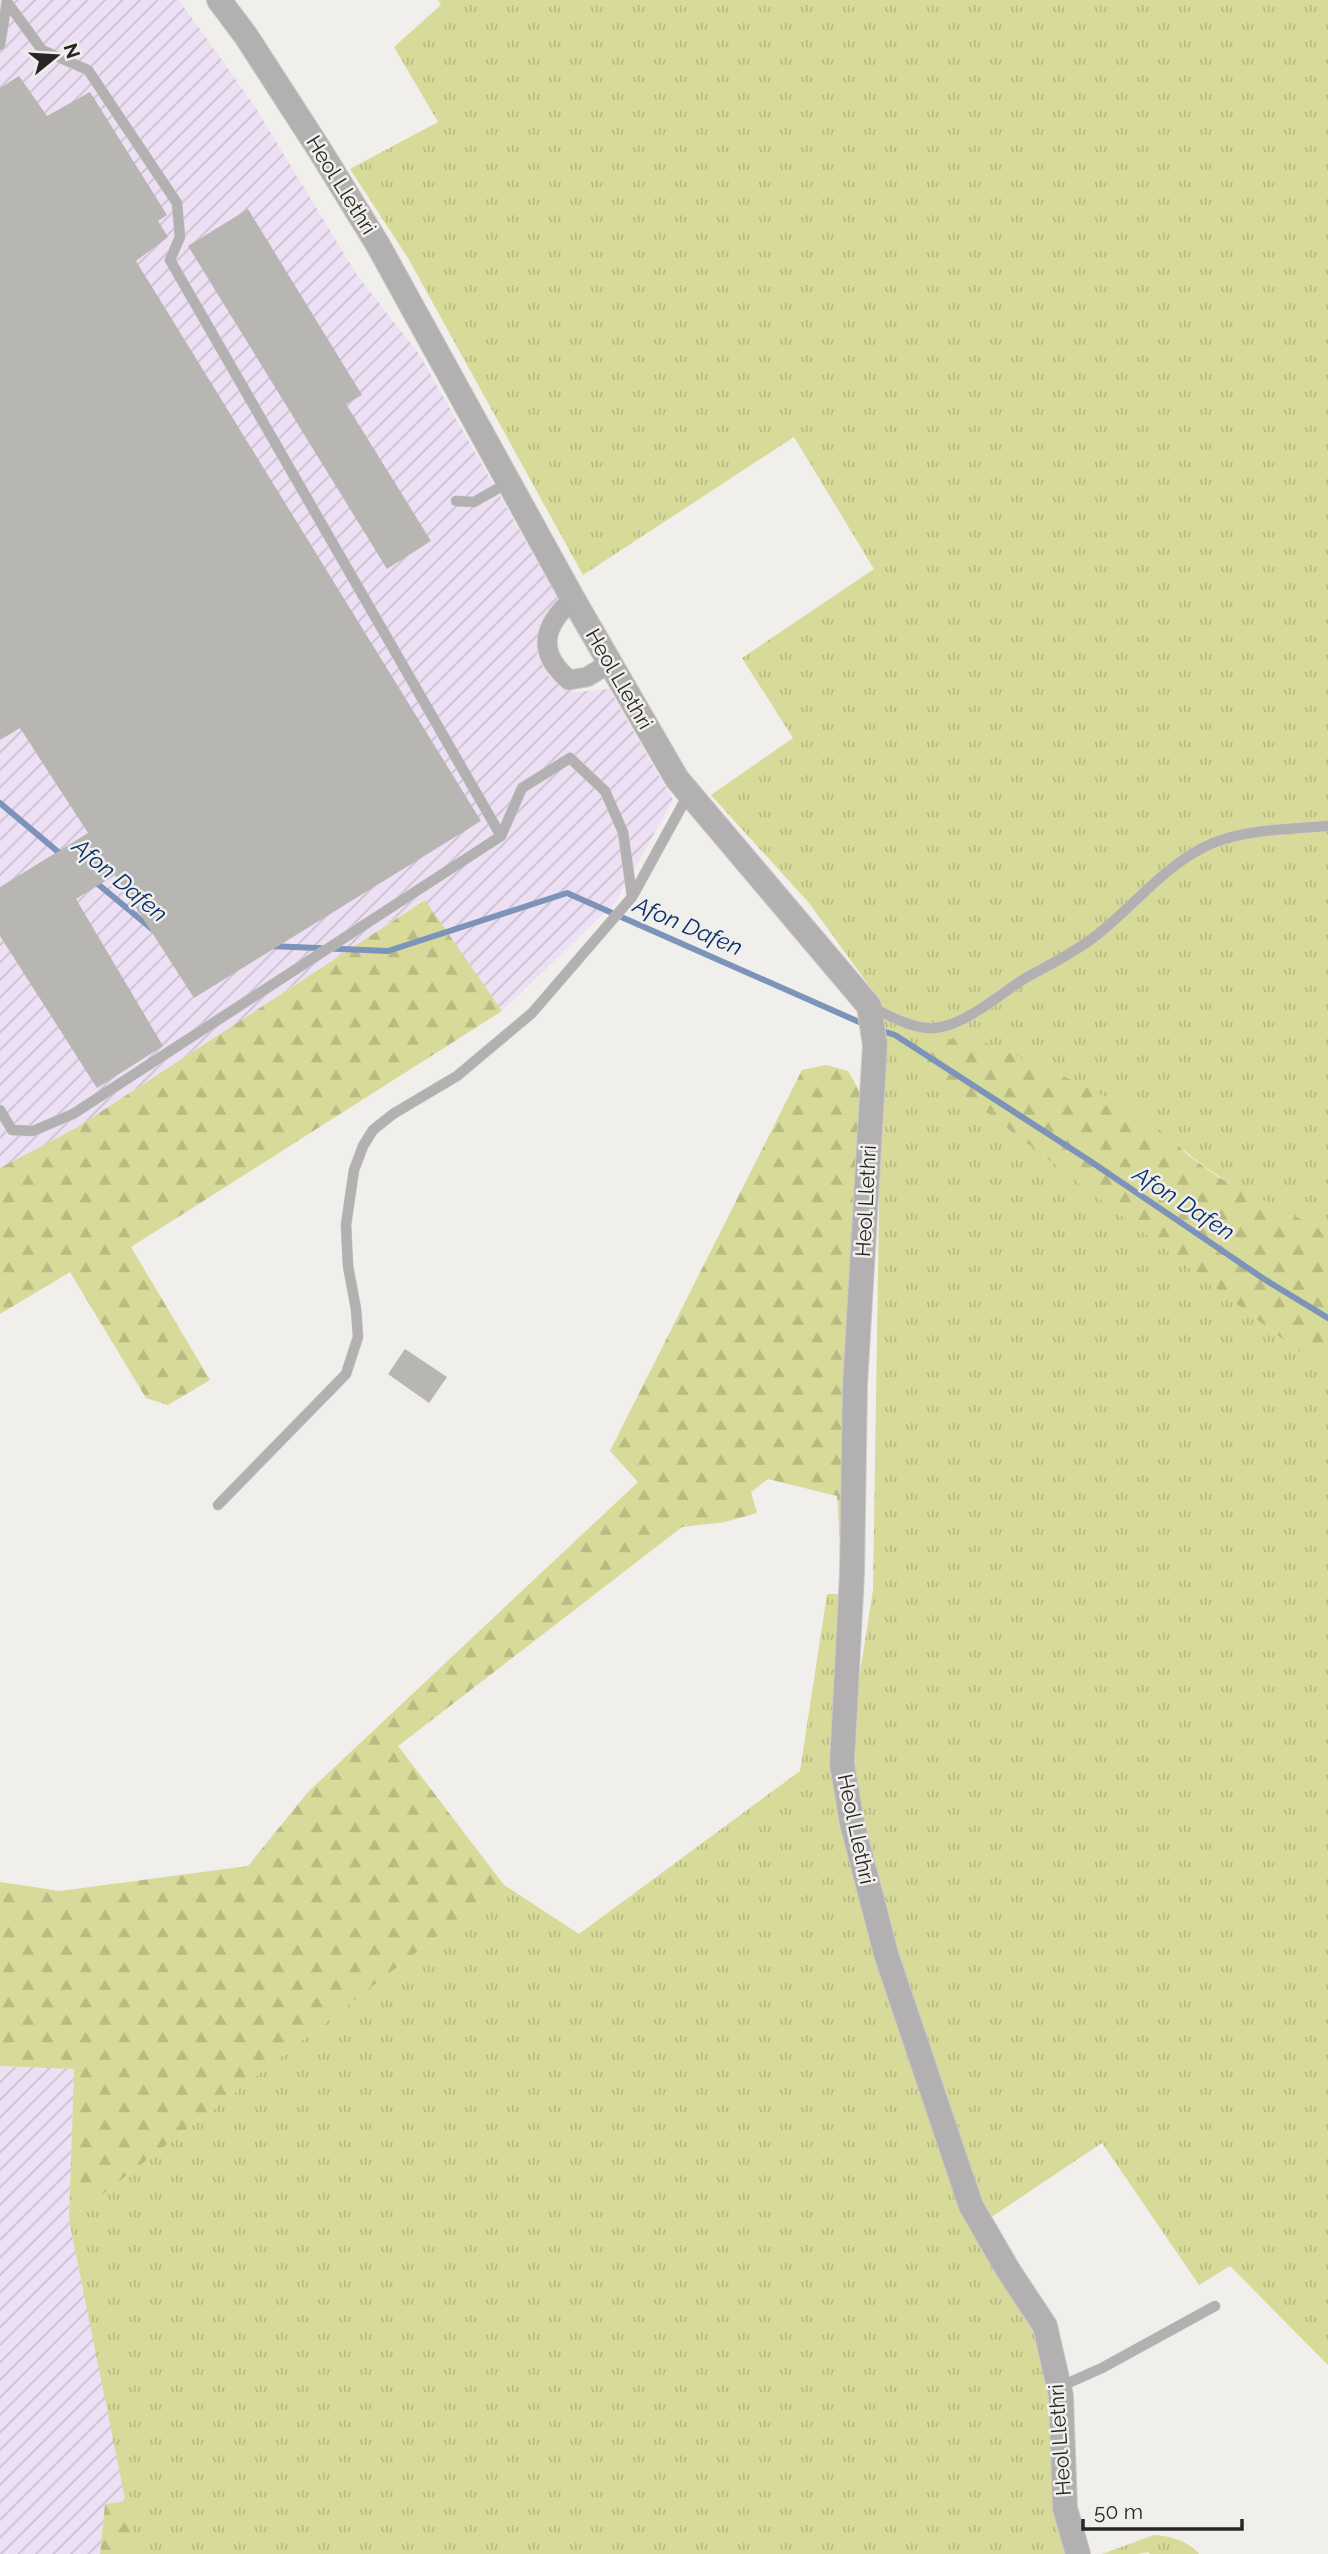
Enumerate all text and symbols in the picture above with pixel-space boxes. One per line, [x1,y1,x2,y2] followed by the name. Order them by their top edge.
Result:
[21,21,91,91] north arrow
[59,40,85,61] text: N
[301,131,382,239] street label: Heol Llethri
[581,624,658,733] street label: Heol Llethri
[66,831,173,927] water label: Afon Dafen
[628,890,747,961] water label: Afon Dafen
[850,1144,881,1258] street label: Heol Llethri
[1127,1159,1240,1245] water label: Afon Dafen
[833,1772,880,1886] street label: Heol Llethri
[1043,2383,1076,2497] street label: Heol Llethri
[1083,2488,1242,2532] scale bar
[1094,2499,1143,2524] text: 50 m

